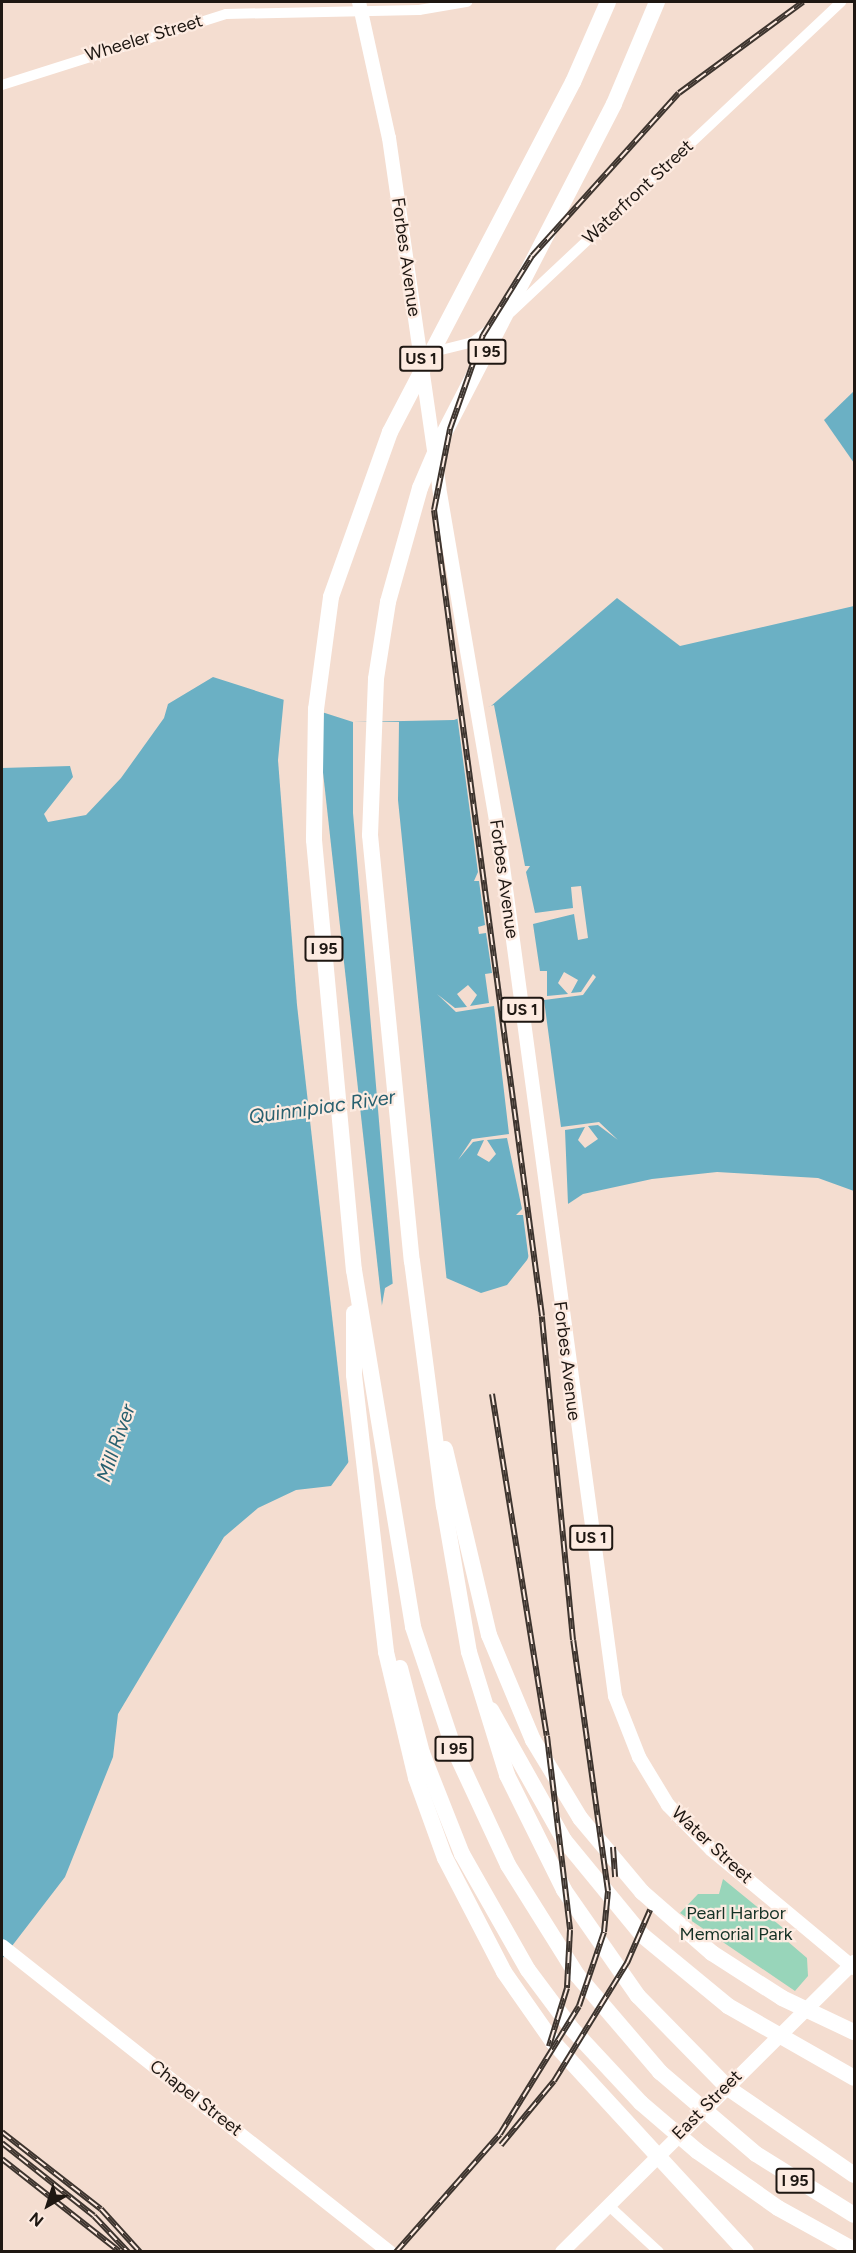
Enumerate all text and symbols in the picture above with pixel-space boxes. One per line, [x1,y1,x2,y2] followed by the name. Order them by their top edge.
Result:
[83,10,205,66] street label: Wheeler Street
[578,135,698,249] street label: Waterfront Street
[387,196,425,318] street label: Forbes Avenue
[466,339,508,365] road number: I 95
[398,346,444,372] road number: US 1
[485,818,523,940] street label: Forbes Avenue
[303,936,345,962] road number: I 95
[500,997,544,1023] road number: US 1
[247,1085,397,1129] water label: Quinnipiac River
[549,1300,585,1422] street label: Forbes Avenue
[92,1401,140,1485] water label: Mill River
[568,1525,614,1551] road number: US 1
[433,1736,475,1762] road number: I 95
[667,1802,757,1888] street label: Water Street
[680,1903,792,1946] park label: Pearl Harbor Memorial Park
[145,2055,247,2141] street label: Chapel Street
[668,2066,746,2144] street label: East Street
[774,2168,816,2194] road number: I 95
[18,2175,78,2235] north arrow
[26,2208,47,2231] text: N

